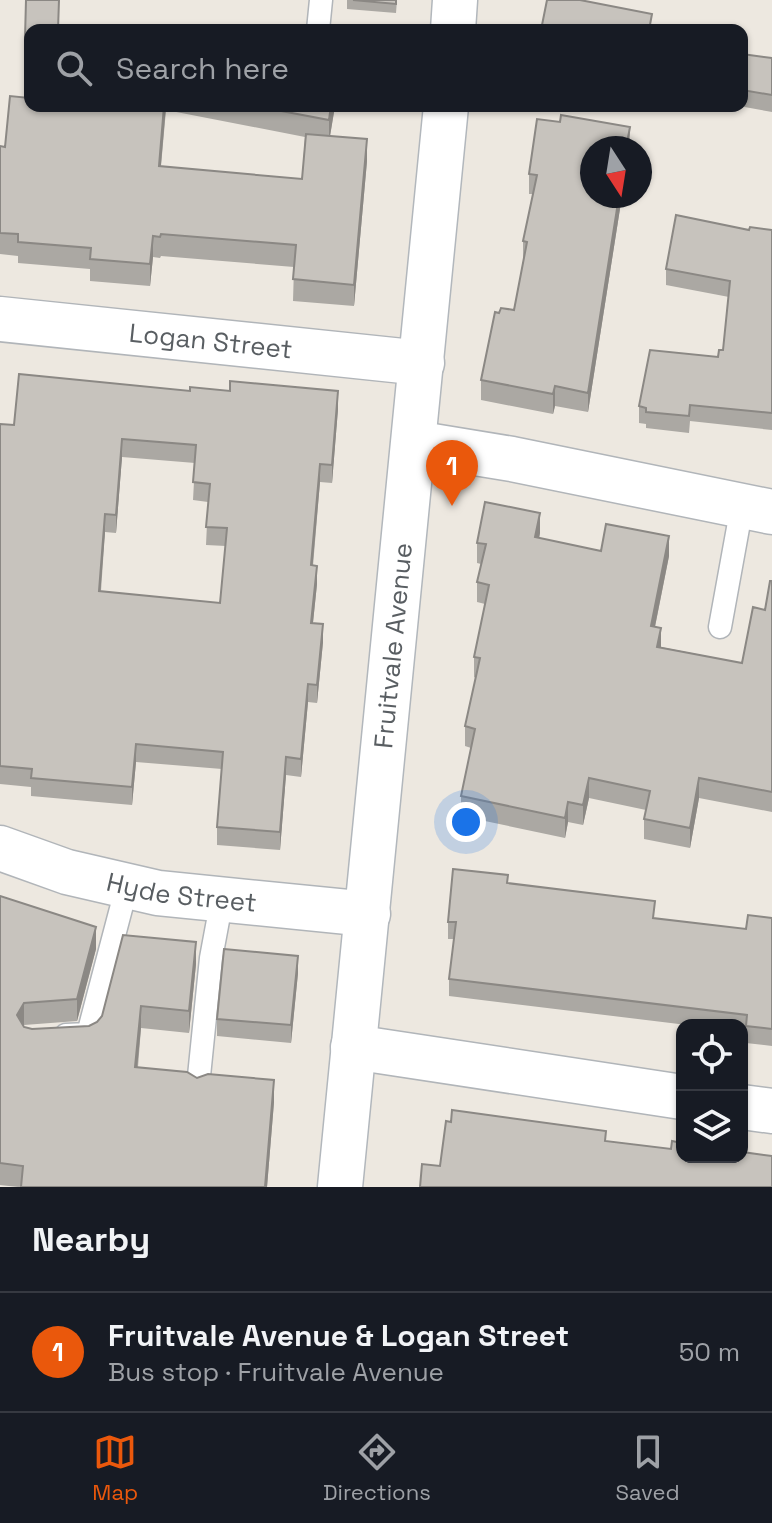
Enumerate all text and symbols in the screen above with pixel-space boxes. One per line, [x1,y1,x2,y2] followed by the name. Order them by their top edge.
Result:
[24,24,748,112] search box
[52,46,96,90] icon: search
[116,49,289,88] text: Search here
[580,136,652,208] north arrow
[128,316,294,366] street label: Logan Street
[426,440,478,506] pin: 1
[366,541,420,750] street label: Fruitvale Avenue
[446,802,486,842] your location
[103,865,258,920] street label: Hyde Street
[676,1019,748,1163] map controls
[676,1019,748,1091] button: locate
[676,1091,748,1163] button: layers
[32,1218,150,1261] text: Nearby
[108,1316,569,1355] text: Fruitvale Avenue & Logan Street
[52,1335,64,1369] text: 1
[679,1335,740,1369] text: 50 m
[108,1355,444,1389] text: Bus stop · Fruitvale Avenue
[92,1430,138,1506] tab: Map
[323,1430,431,1506] tab: Directions
[615,1430,680,1506] tab: Saved

